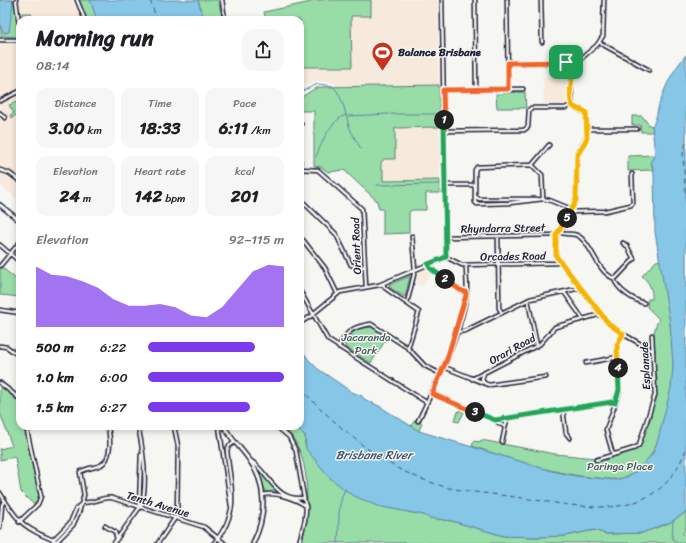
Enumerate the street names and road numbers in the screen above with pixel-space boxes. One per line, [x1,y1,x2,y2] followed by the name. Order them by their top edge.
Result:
[346,216,367,275] street label: Orient Road
[461,218,546,239] street label: Rhyndarra Street
[480,246,547,267] street label: Orcades Road
[485,328,540,370] street label: Orari Road
[635,341,656,391] street label: Esplanade
[124,486,192,523] street label: Tenth Avenue

